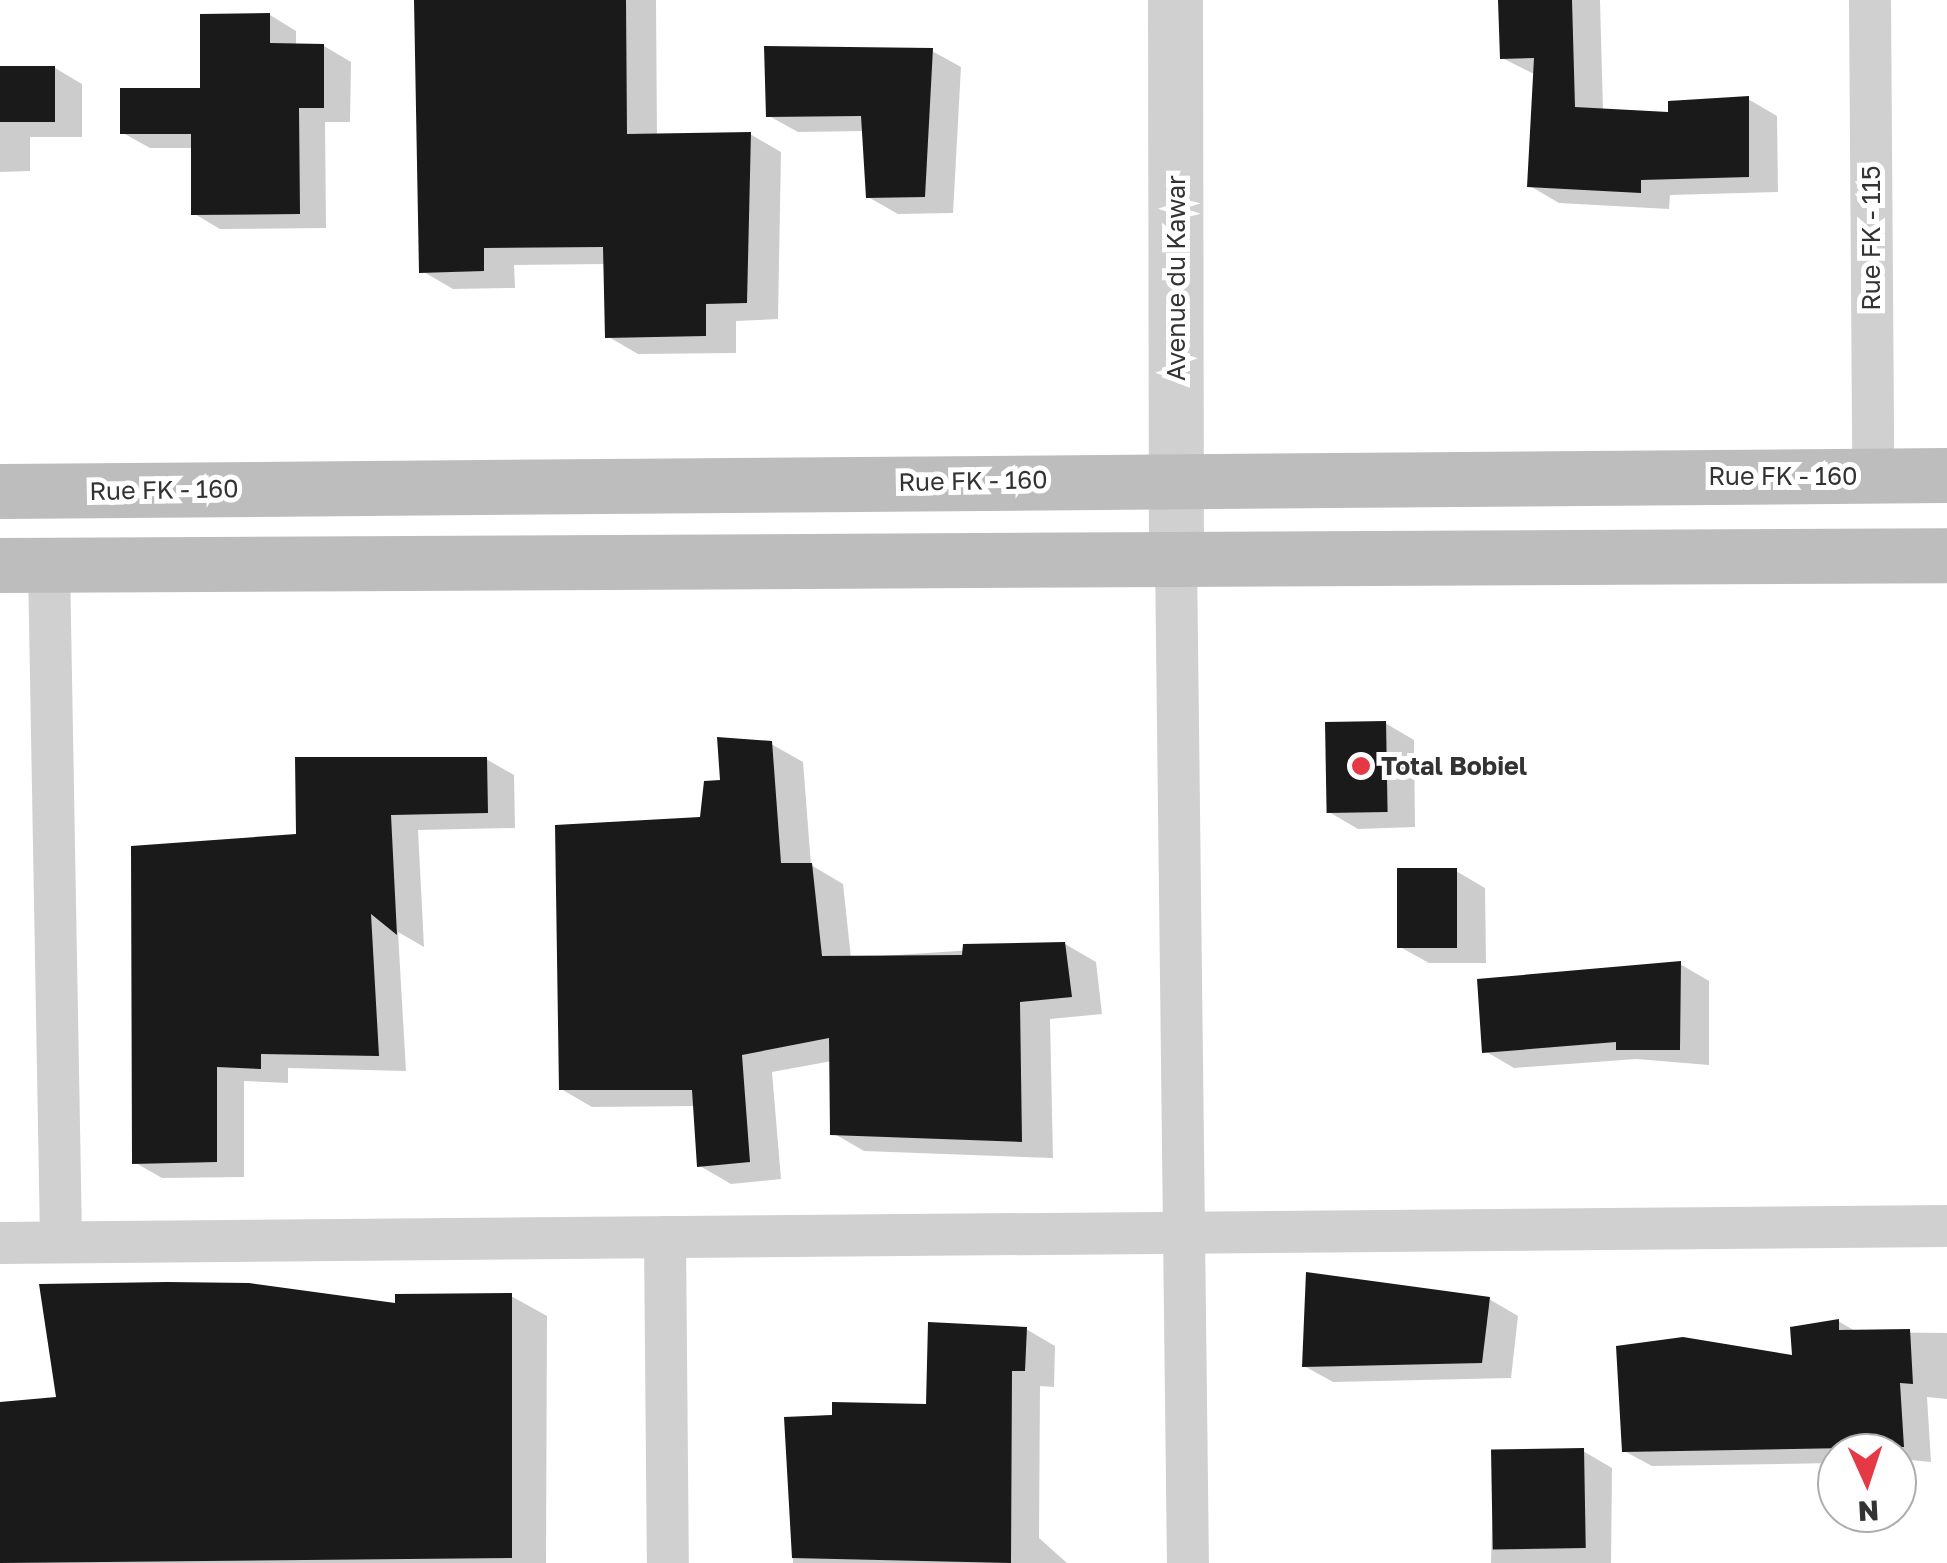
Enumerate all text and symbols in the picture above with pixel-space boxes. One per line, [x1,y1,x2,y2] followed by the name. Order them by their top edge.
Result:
[1856,165,1886,311] street label: Rue FK - 115
[1161,175,1191,381] street label: Avenue du Kawar
[1708,461,1858,491] street label: Rue FK - 160
[898,465,1048,497] street label: Rue FK - 160
[89,474,239,506] street label: Rue FK - 160
[1381,751,1527,781] place label: Total Bobiel
[1350,755,1372,777] marker: Total Bobiel
[1817,1433,1917,1533] north arrow
[1857,1494,1880,1528] text: N

